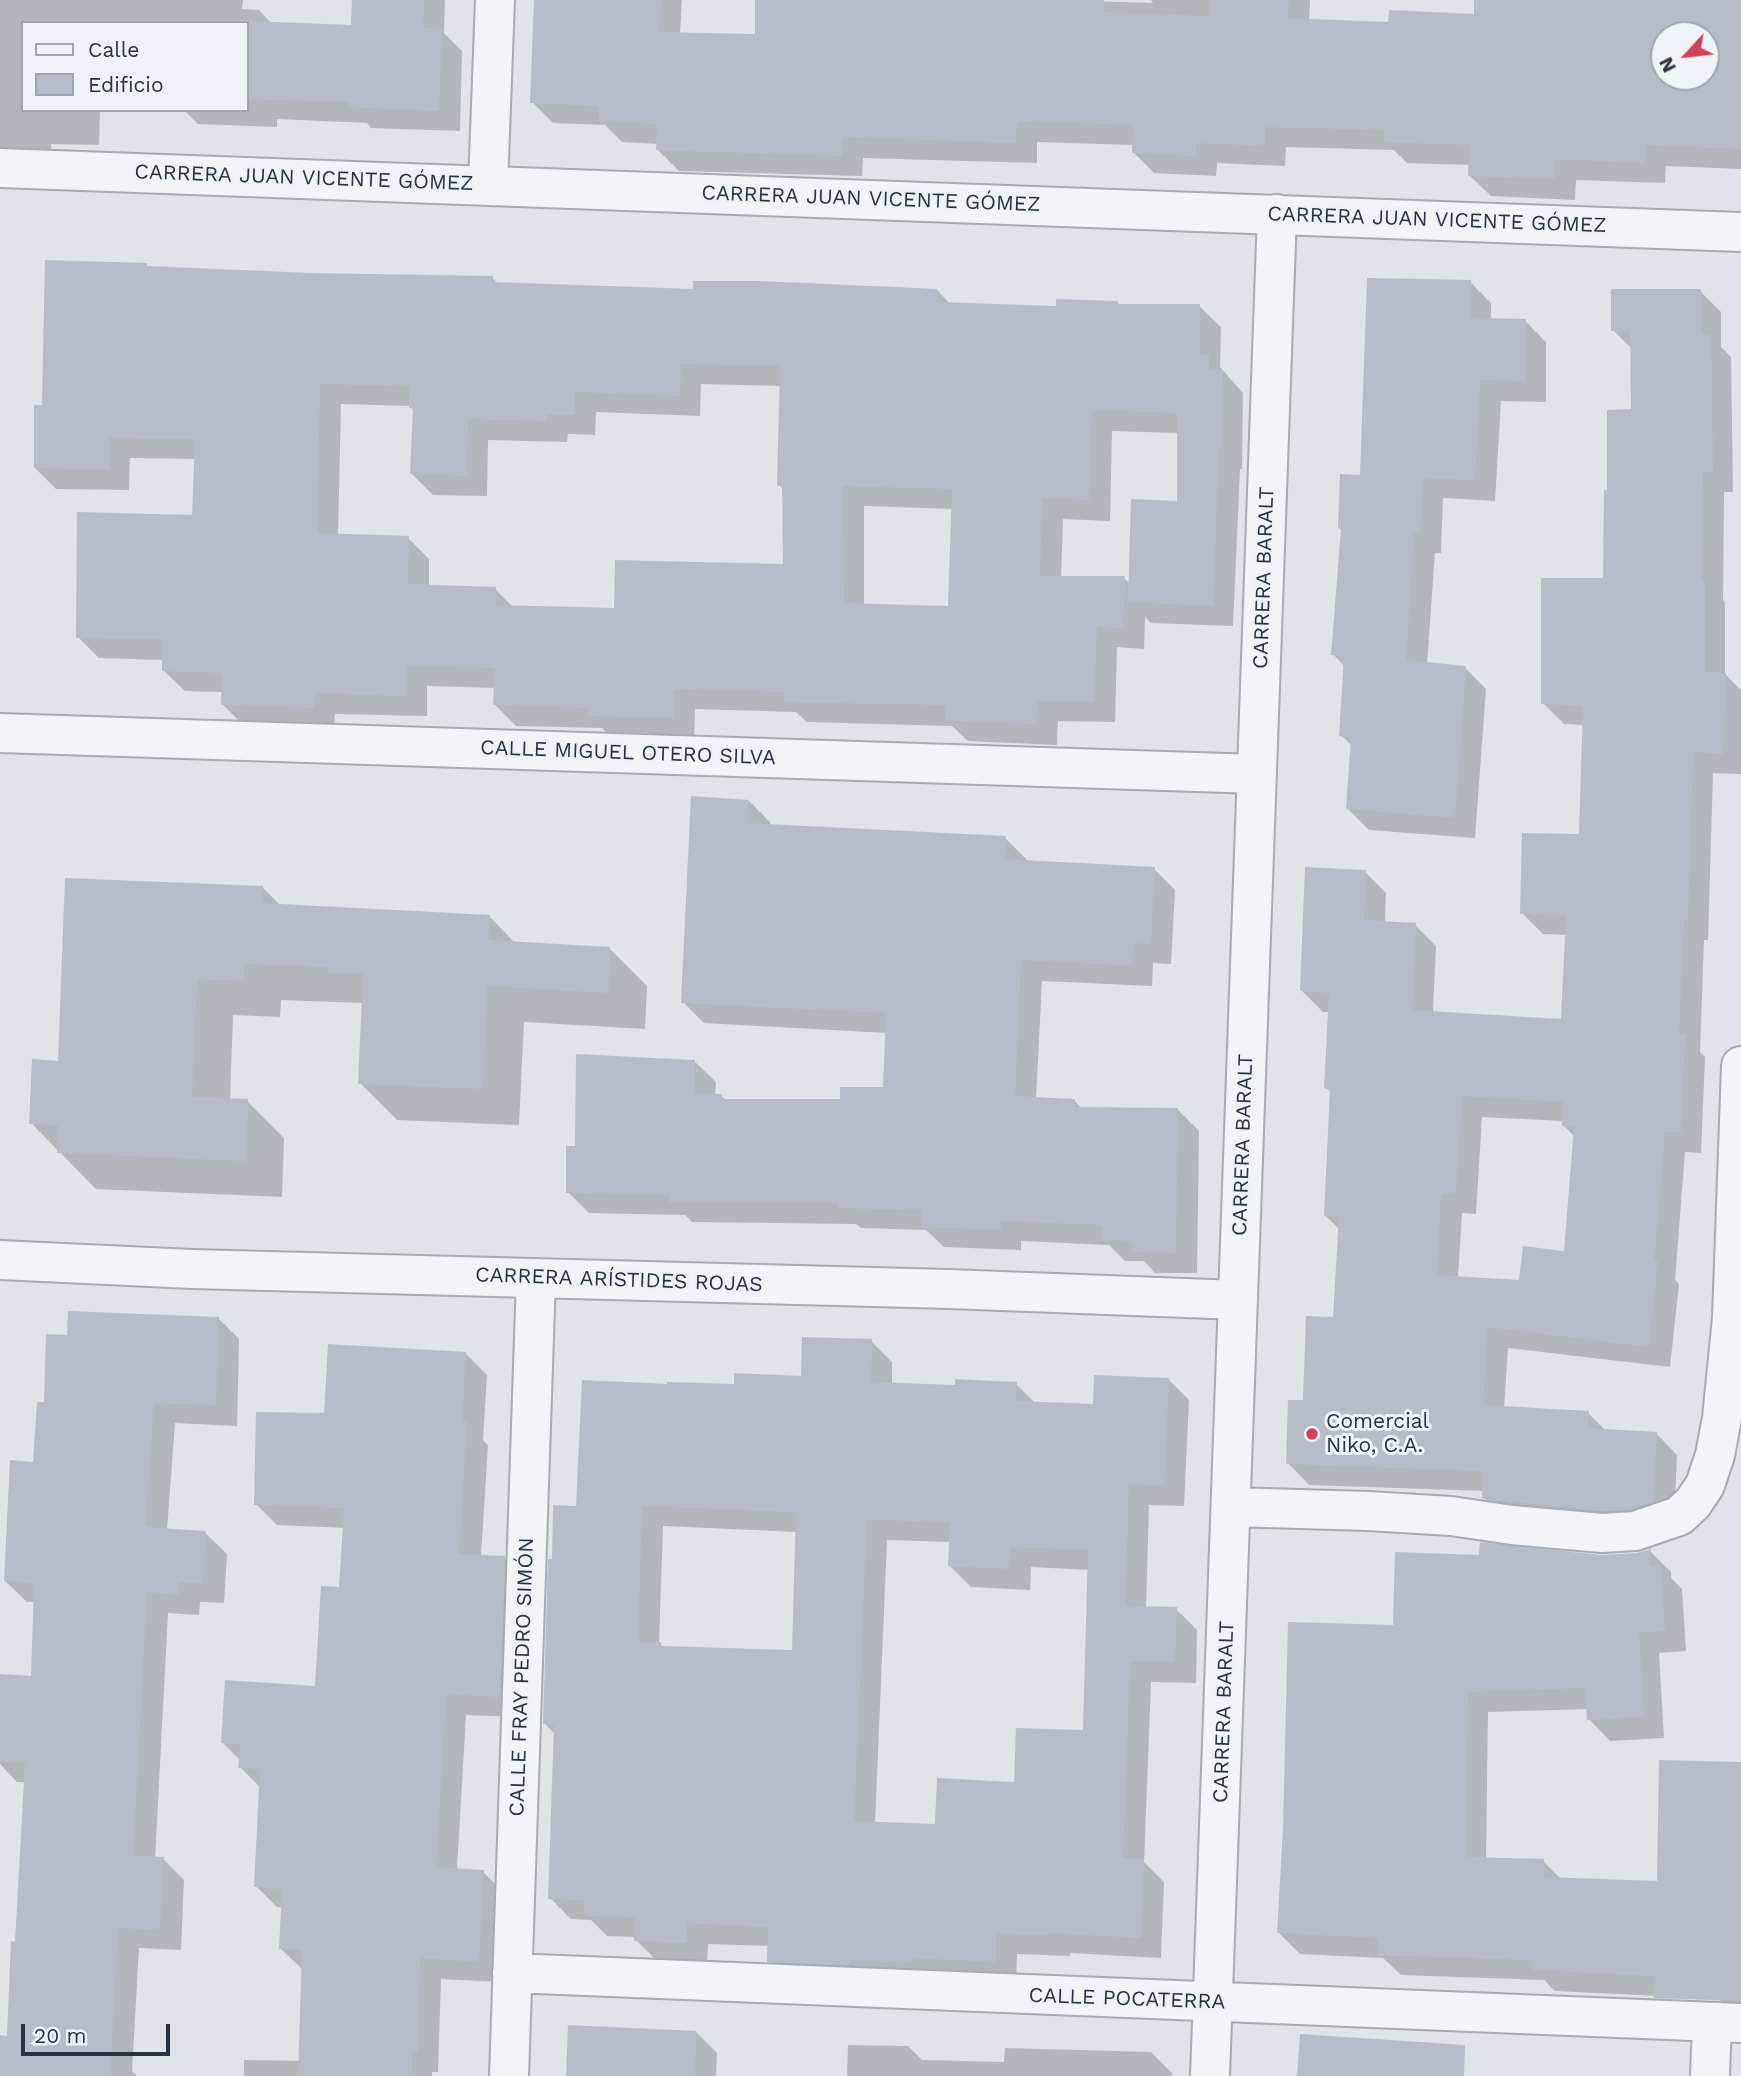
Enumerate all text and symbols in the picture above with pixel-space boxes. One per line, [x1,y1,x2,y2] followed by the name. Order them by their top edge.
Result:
[21,21,248,112] legend
[1650,21,1720,91] north arrow
[88,37,139,62] text: Calle
[1654,53,1681,76] text: N
[88,72,164,97] text: Edificio
[134,159,474,197] street label: CARRERA JUAN VICENTE GÓMEZ
[701,180,1041,218] street label: CARRERA JUAN VICENTE GÓMEZ
[1267,201,1607,239] street label: CARRERA JUAN VICENTE GÓMEZ
[1248,486,1280,670] street label: CARRERA BARALT
[480,735,776,771] street label: CALLE MIGUEL OTERO SILVA
[1227,1053,1259,1237] street label: CARRERA BARALT
[475,1262,763,1298] street label: CARRERA ARÍSTIDES ROJAS
[1326,1409,1429,1459] place label: Comercial Niko, C.A.
[1304,1426,1320,1442] marker: Comercial Niko, C.A.
[505,1537,539,1817] street label: CALLE FRAY PEDRO SIMÓN
[1208,1620,1240,1804] street label: CARRERA BARALT
[1028,1983,1226,2015] street label: CALLE POCATERRA
[24,2010,173,2054] scale bar
[34,2023,86,2048] text: 20 m

